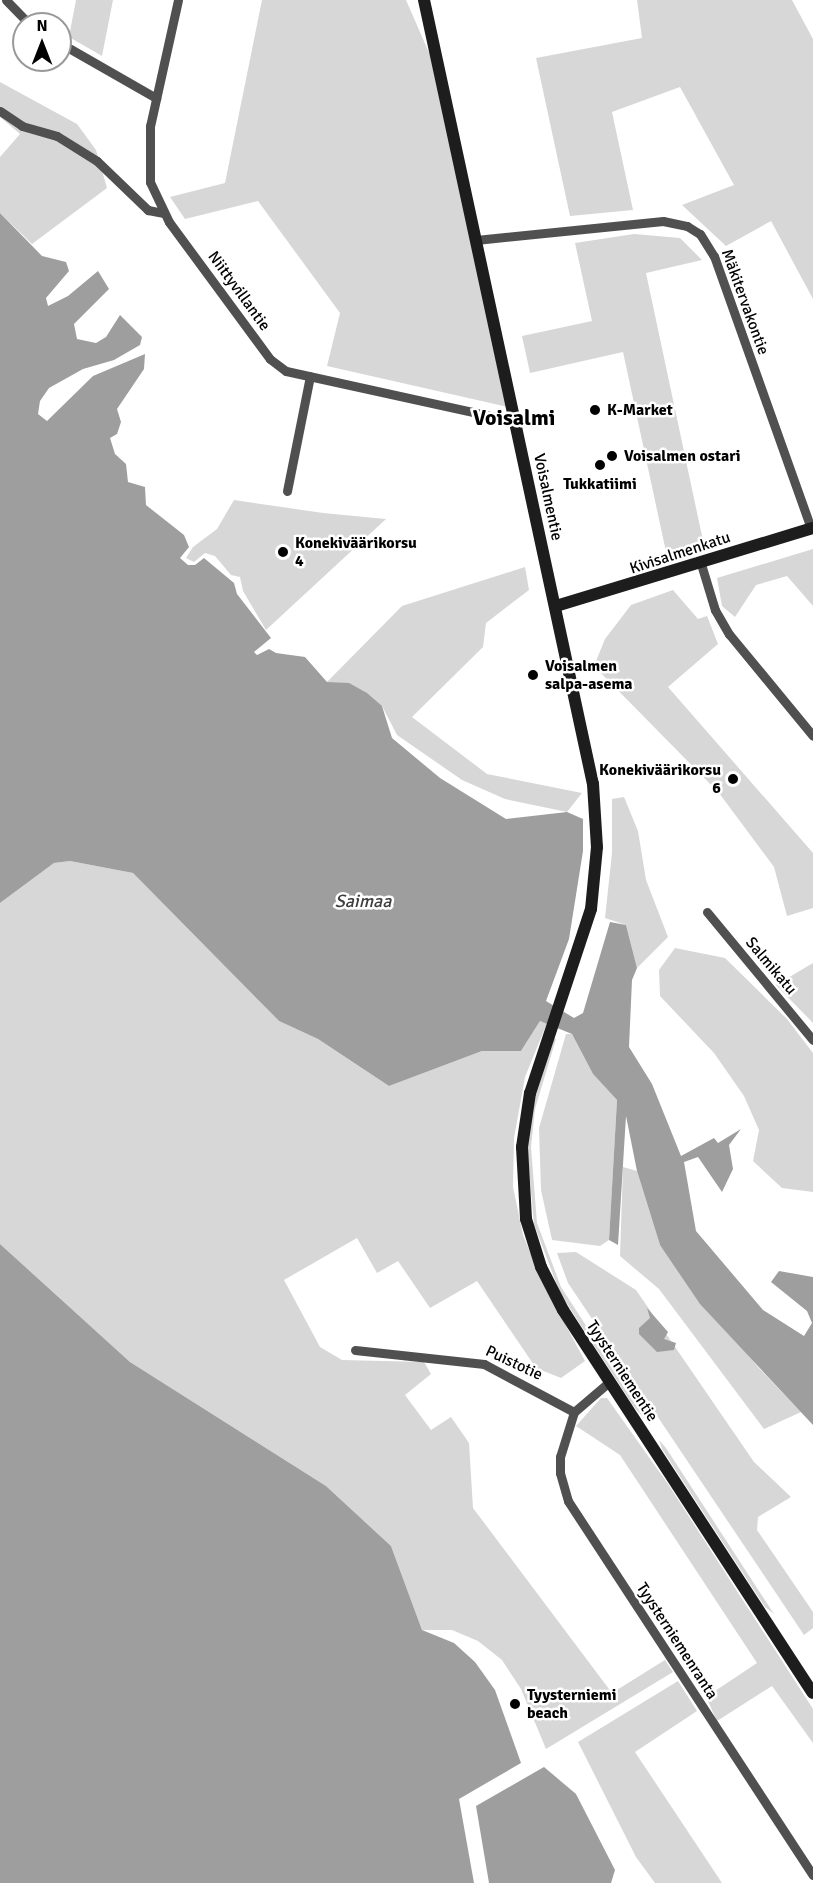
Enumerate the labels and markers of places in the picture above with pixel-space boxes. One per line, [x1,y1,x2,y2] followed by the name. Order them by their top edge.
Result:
[607,400,673,420] place label: K-Market
[588,403,602,417] marker: K-Market
[624,446,741,466] place label: Voisalmen ostari
[605,449,619,463] marker: Voisalmen ostari
[593,458,607,472] marker: Tukkatiimi
[563,474,637,494] place label: Tukkatiimi
[295,533,417,571] place label: Konekiväärikorsu 4
[276,545,290,559] marker: Konekiväärikorsu 4
[545,656,633,694] place label: Voisalmen salpa-asema
[526,668,540,682] marker: Voisalmen salpa-asema
[599,760,721,798] place label: Konekiväärikorsu 6
[726,772,740,786] marker: Konekiväärikorsu 6
[527,1685,617,1723] place label: Tyysterniemi beach
[508,1697,522,1711] marker: Tyysterniemi beach

